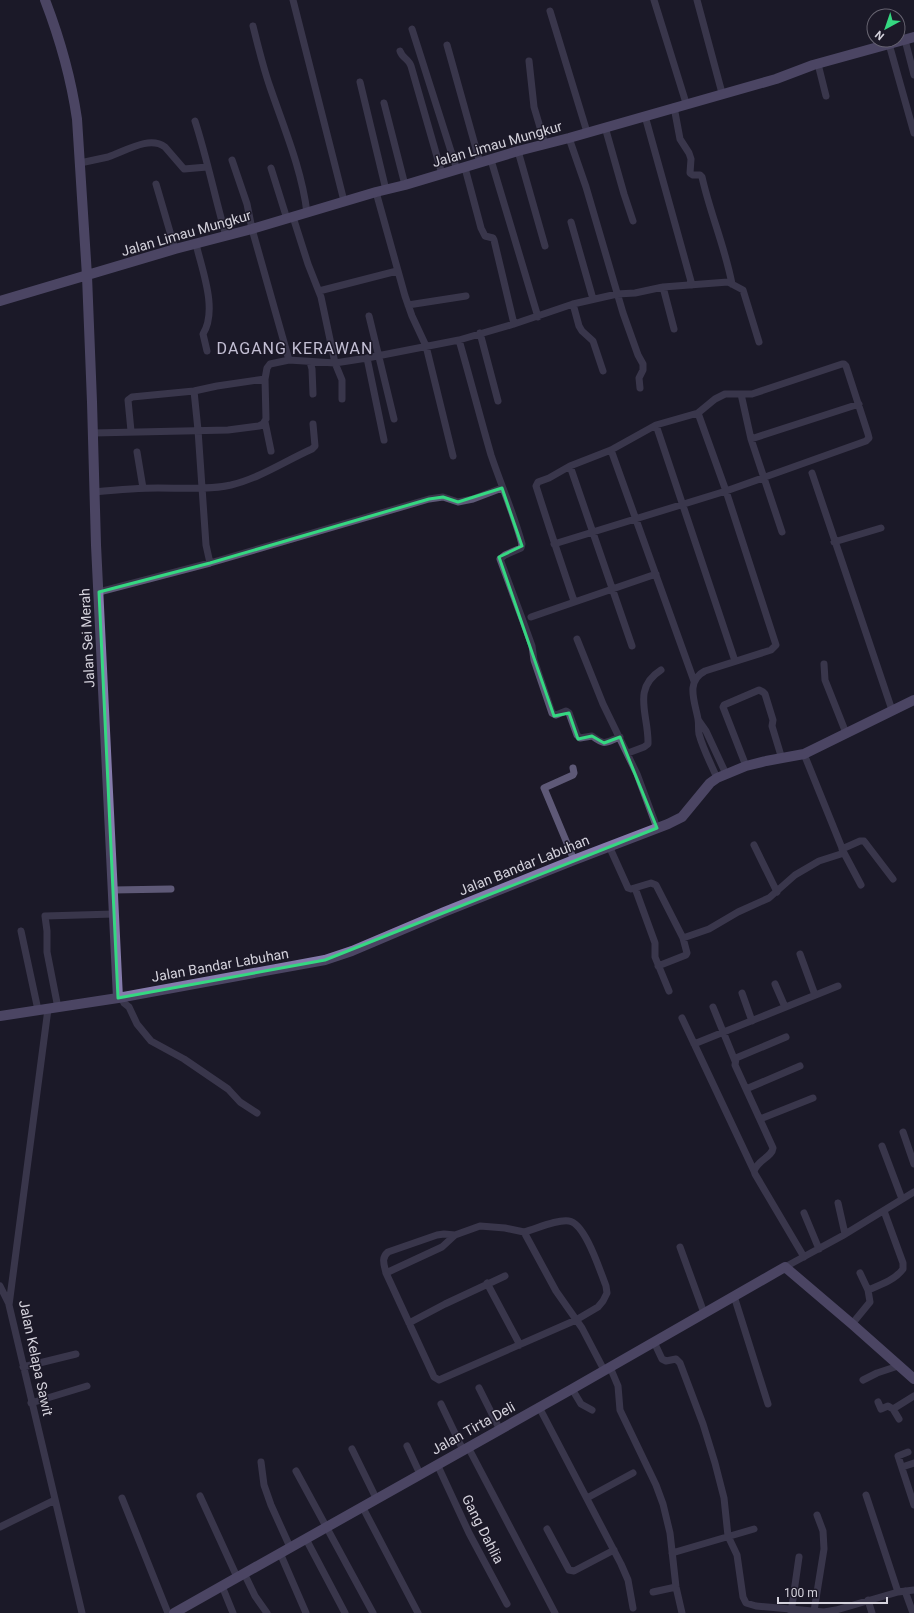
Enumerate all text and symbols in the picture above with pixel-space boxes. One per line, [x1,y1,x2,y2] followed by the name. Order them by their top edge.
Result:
[866,8,906,48] north arrow
[873,28,887,43] text: N
[430,118,564,170] street label: Jalan Limau Mungkur
[119,207,253,259] street label: Jalan Limau Mungkur
[217,339,373,358] district label: DAGANG KERAWAN
[76,588,98,688] street label: Jalan Sei Merah
[456,832,592,898] street label: Jalan Bandar Labuhan
[150,945,290,985] street label: Jalan Bandar Labuhan
[16,1299,56,1418] street label: Jalan Kelapa Sawit
[428,1398,518,1458] street label: Jalan Tirta Deli
[459,1492,507,1566] street label: Gang Dahlia
[778,1579,887,1605] scale bar
[784,1586,818,1600] text: 100 m

